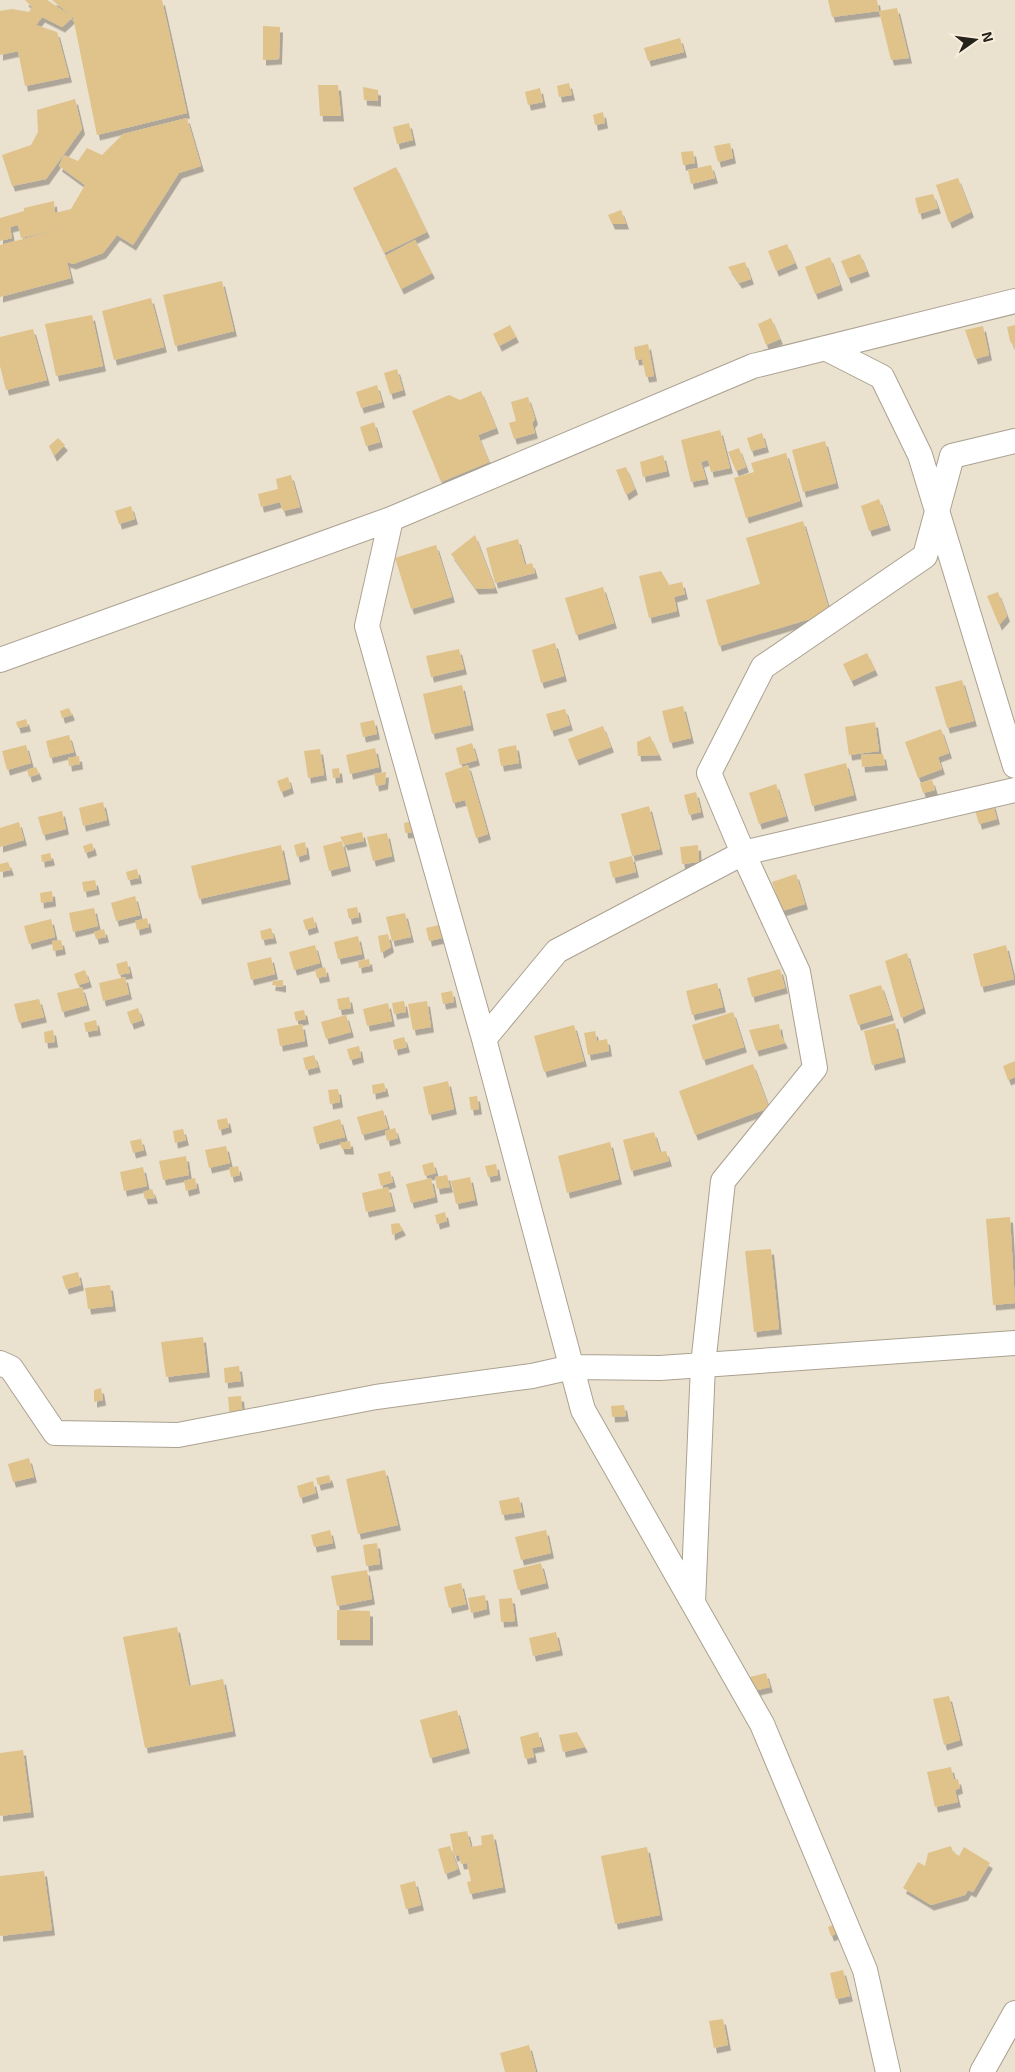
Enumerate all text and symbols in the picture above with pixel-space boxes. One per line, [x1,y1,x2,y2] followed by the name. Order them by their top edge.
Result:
[950,15,1000,65] north arrow
[979,30,998,44] text: N

